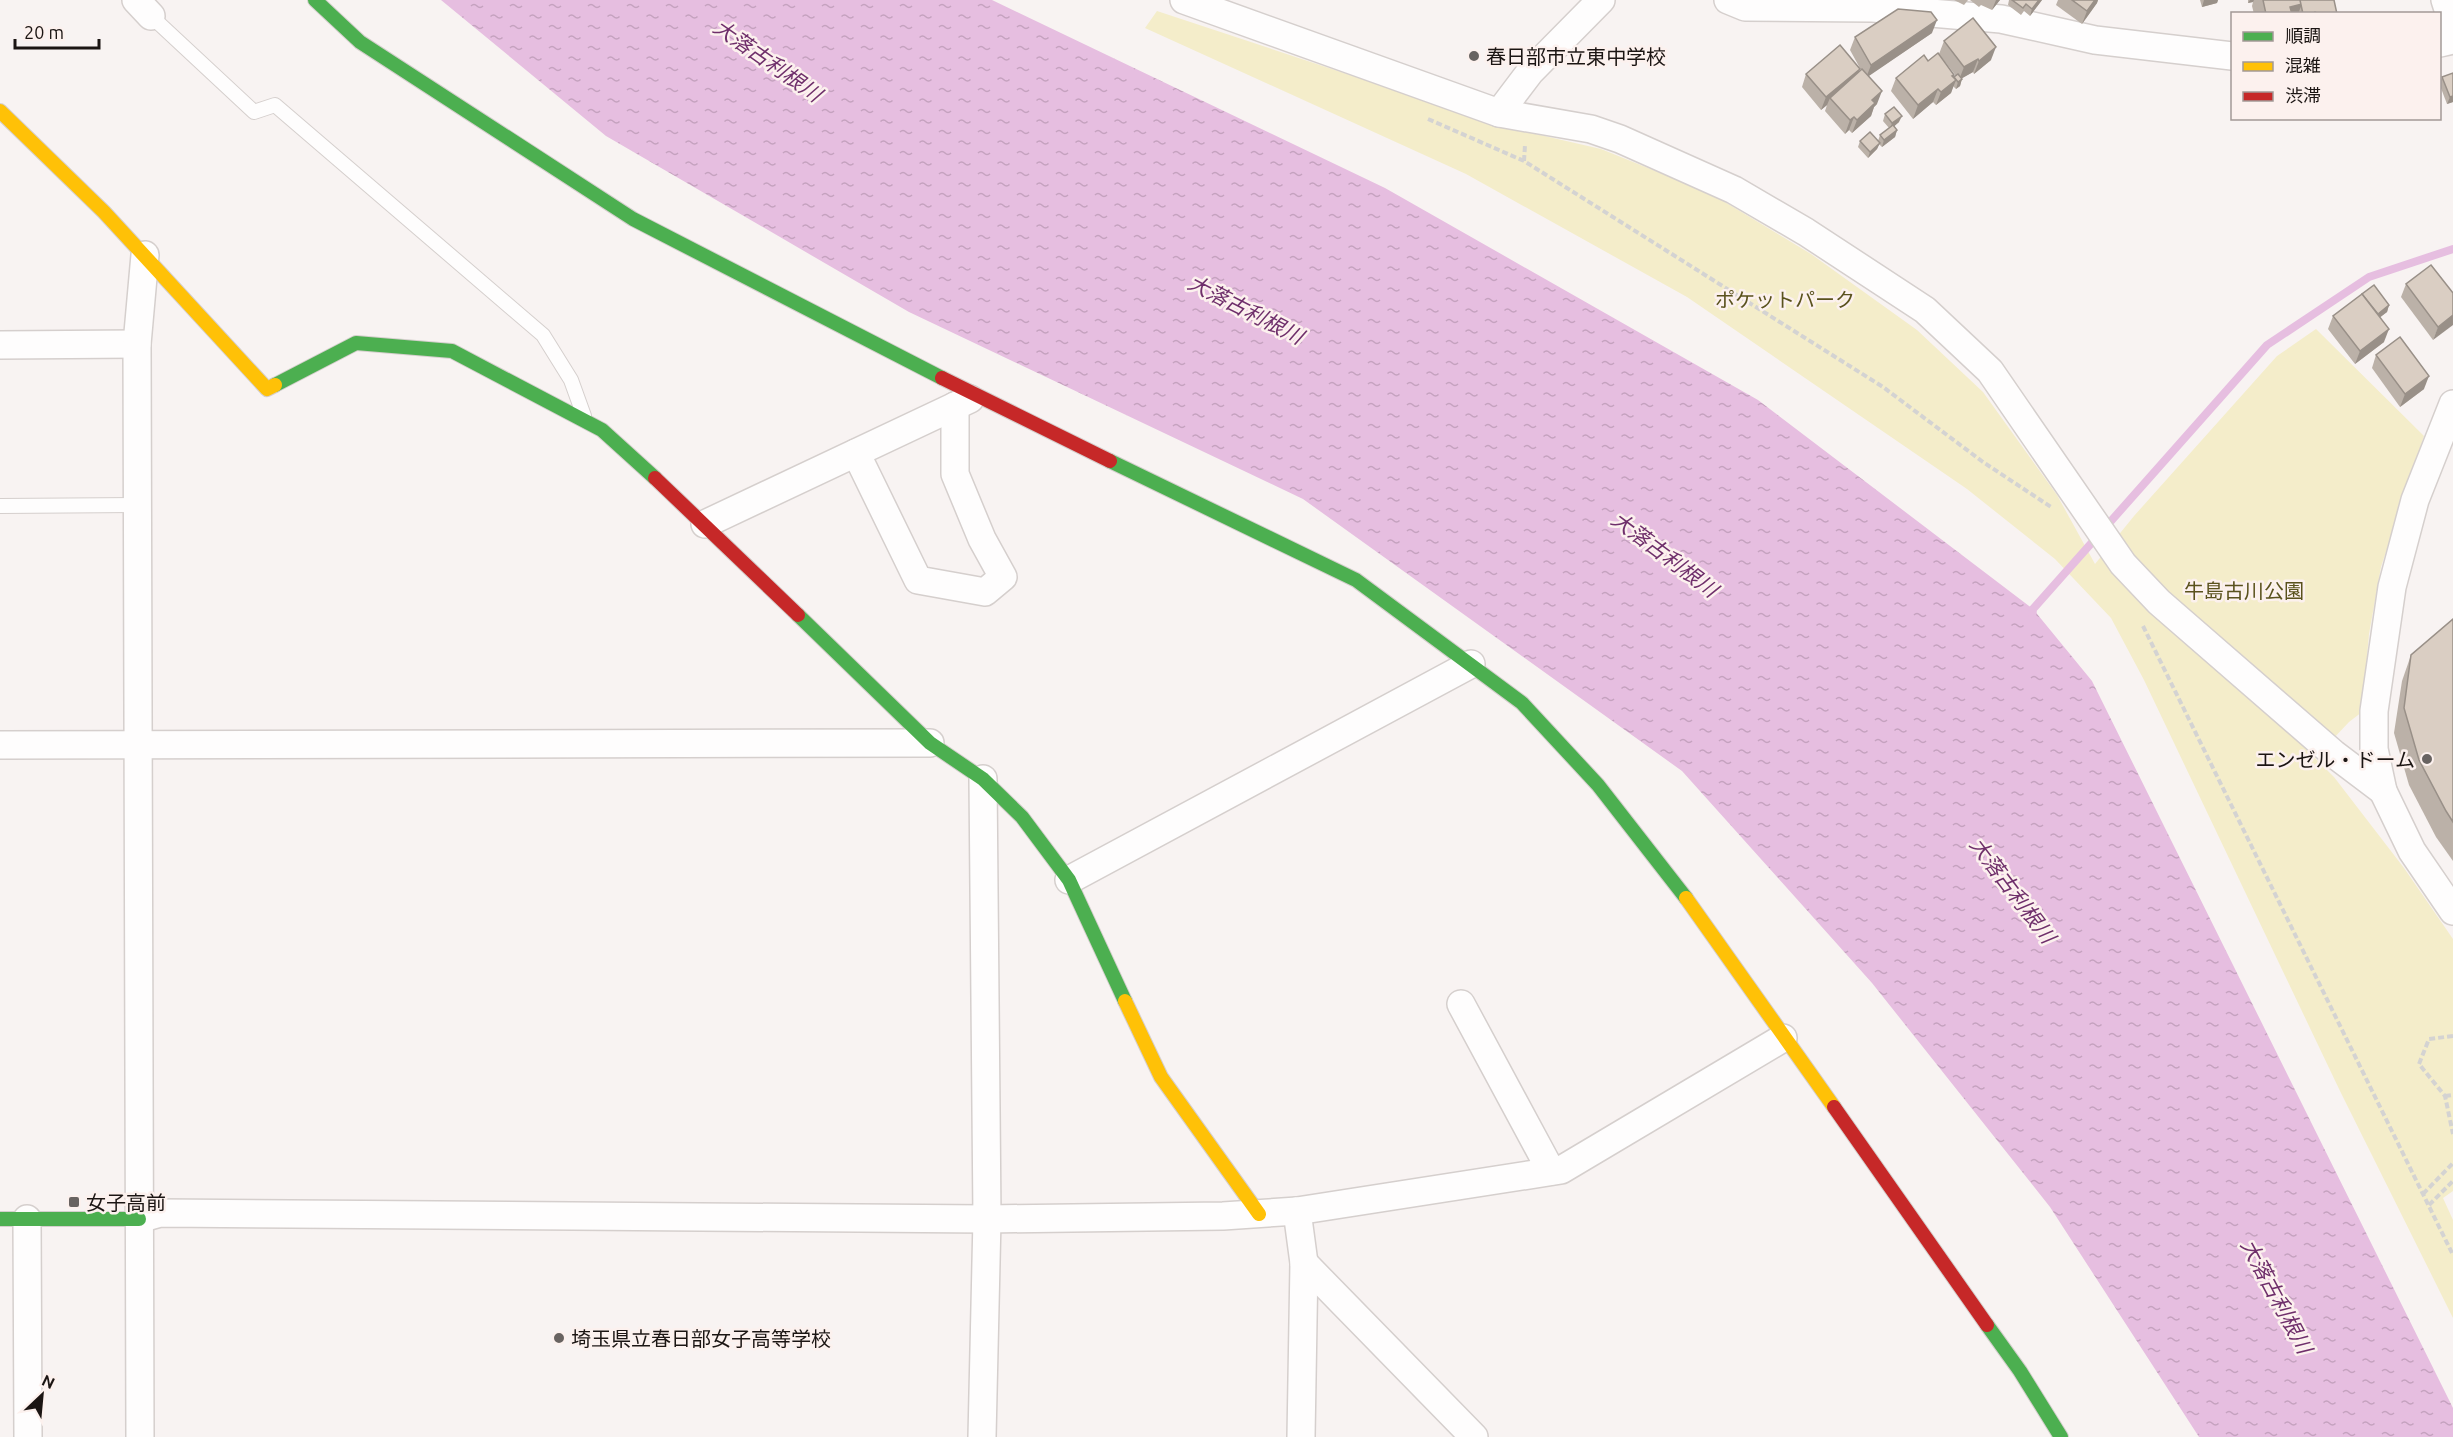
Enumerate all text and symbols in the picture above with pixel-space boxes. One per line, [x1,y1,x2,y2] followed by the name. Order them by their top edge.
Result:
[15,12,99,50] scale bar
[2231,12,2441,120] legend
[710,14,828,107] water label: 大落古利根川
[24,22,64,42] text: 20 m
[2285,25,2321,45] text: 順調
[1486,45,1666,68] place label: 春日部市立東中学校
[1467,49,1481,63] marker: 春日部市立東中学校
[2285,55,2321,75] text: 混雑
[2285,85,2321,105] text: 渋滞
[1184,270,1309,349] water label: 大落古利根川
[1715,288,1855,311] park label: ポケットパーク
[1607,507,1724,603] water label: 大落古利根川
[2184,579,2304,602] park label: 牛島古川公園
[2256,748,2415,771] place label: エンゼル・ドーム
[2420,752,2434,766] marker: エンゼル・ドーム
[1966,832,2062,949] water label: 大落古利根川
[86,1191,166,1214] place label: 女子高前
[67,1195,81,1209] marker: 女子高前
[2237,1235,2318,1359] water label: 大落古利根川
[571,1327,831,1350] place label: 埼玉県立春日部女子高等学校
[552,1331,566,1345] marker: 埼玉県立春日部女子高等学校
[12,1365,72,1425] north arrow
[39,1371,58,1392] text: N

